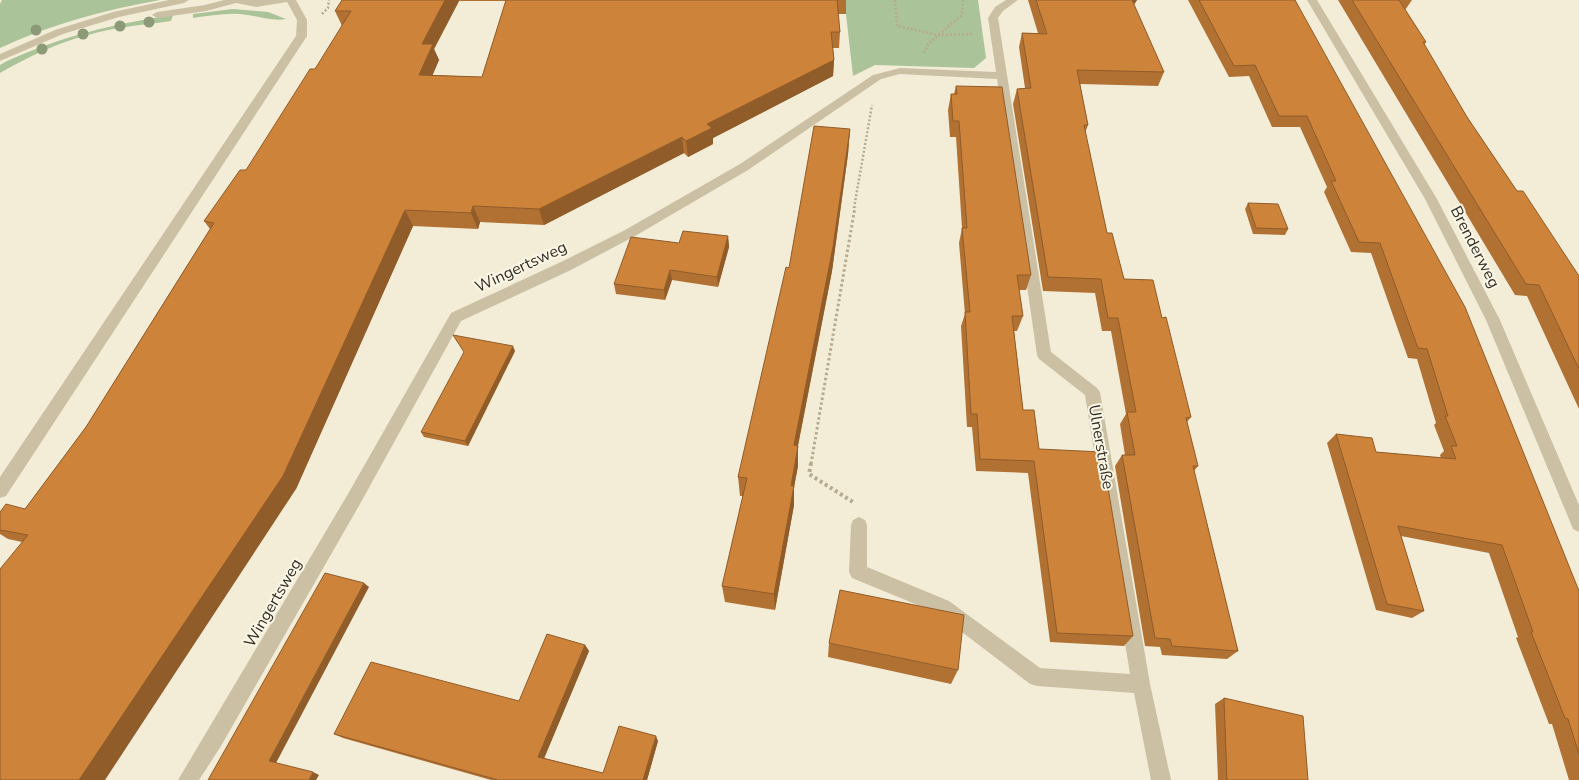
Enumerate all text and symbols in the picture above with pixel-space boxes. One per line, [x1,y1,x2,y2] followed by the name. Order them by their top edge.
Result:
[1445,202,1505,292] street label: Brenderweg
[472,236,570,298] street label: Wingertsweg
[1083,403,1119,491] street label: Ulnerstraße
[239,555,307,651] street label: Wingertsweg

